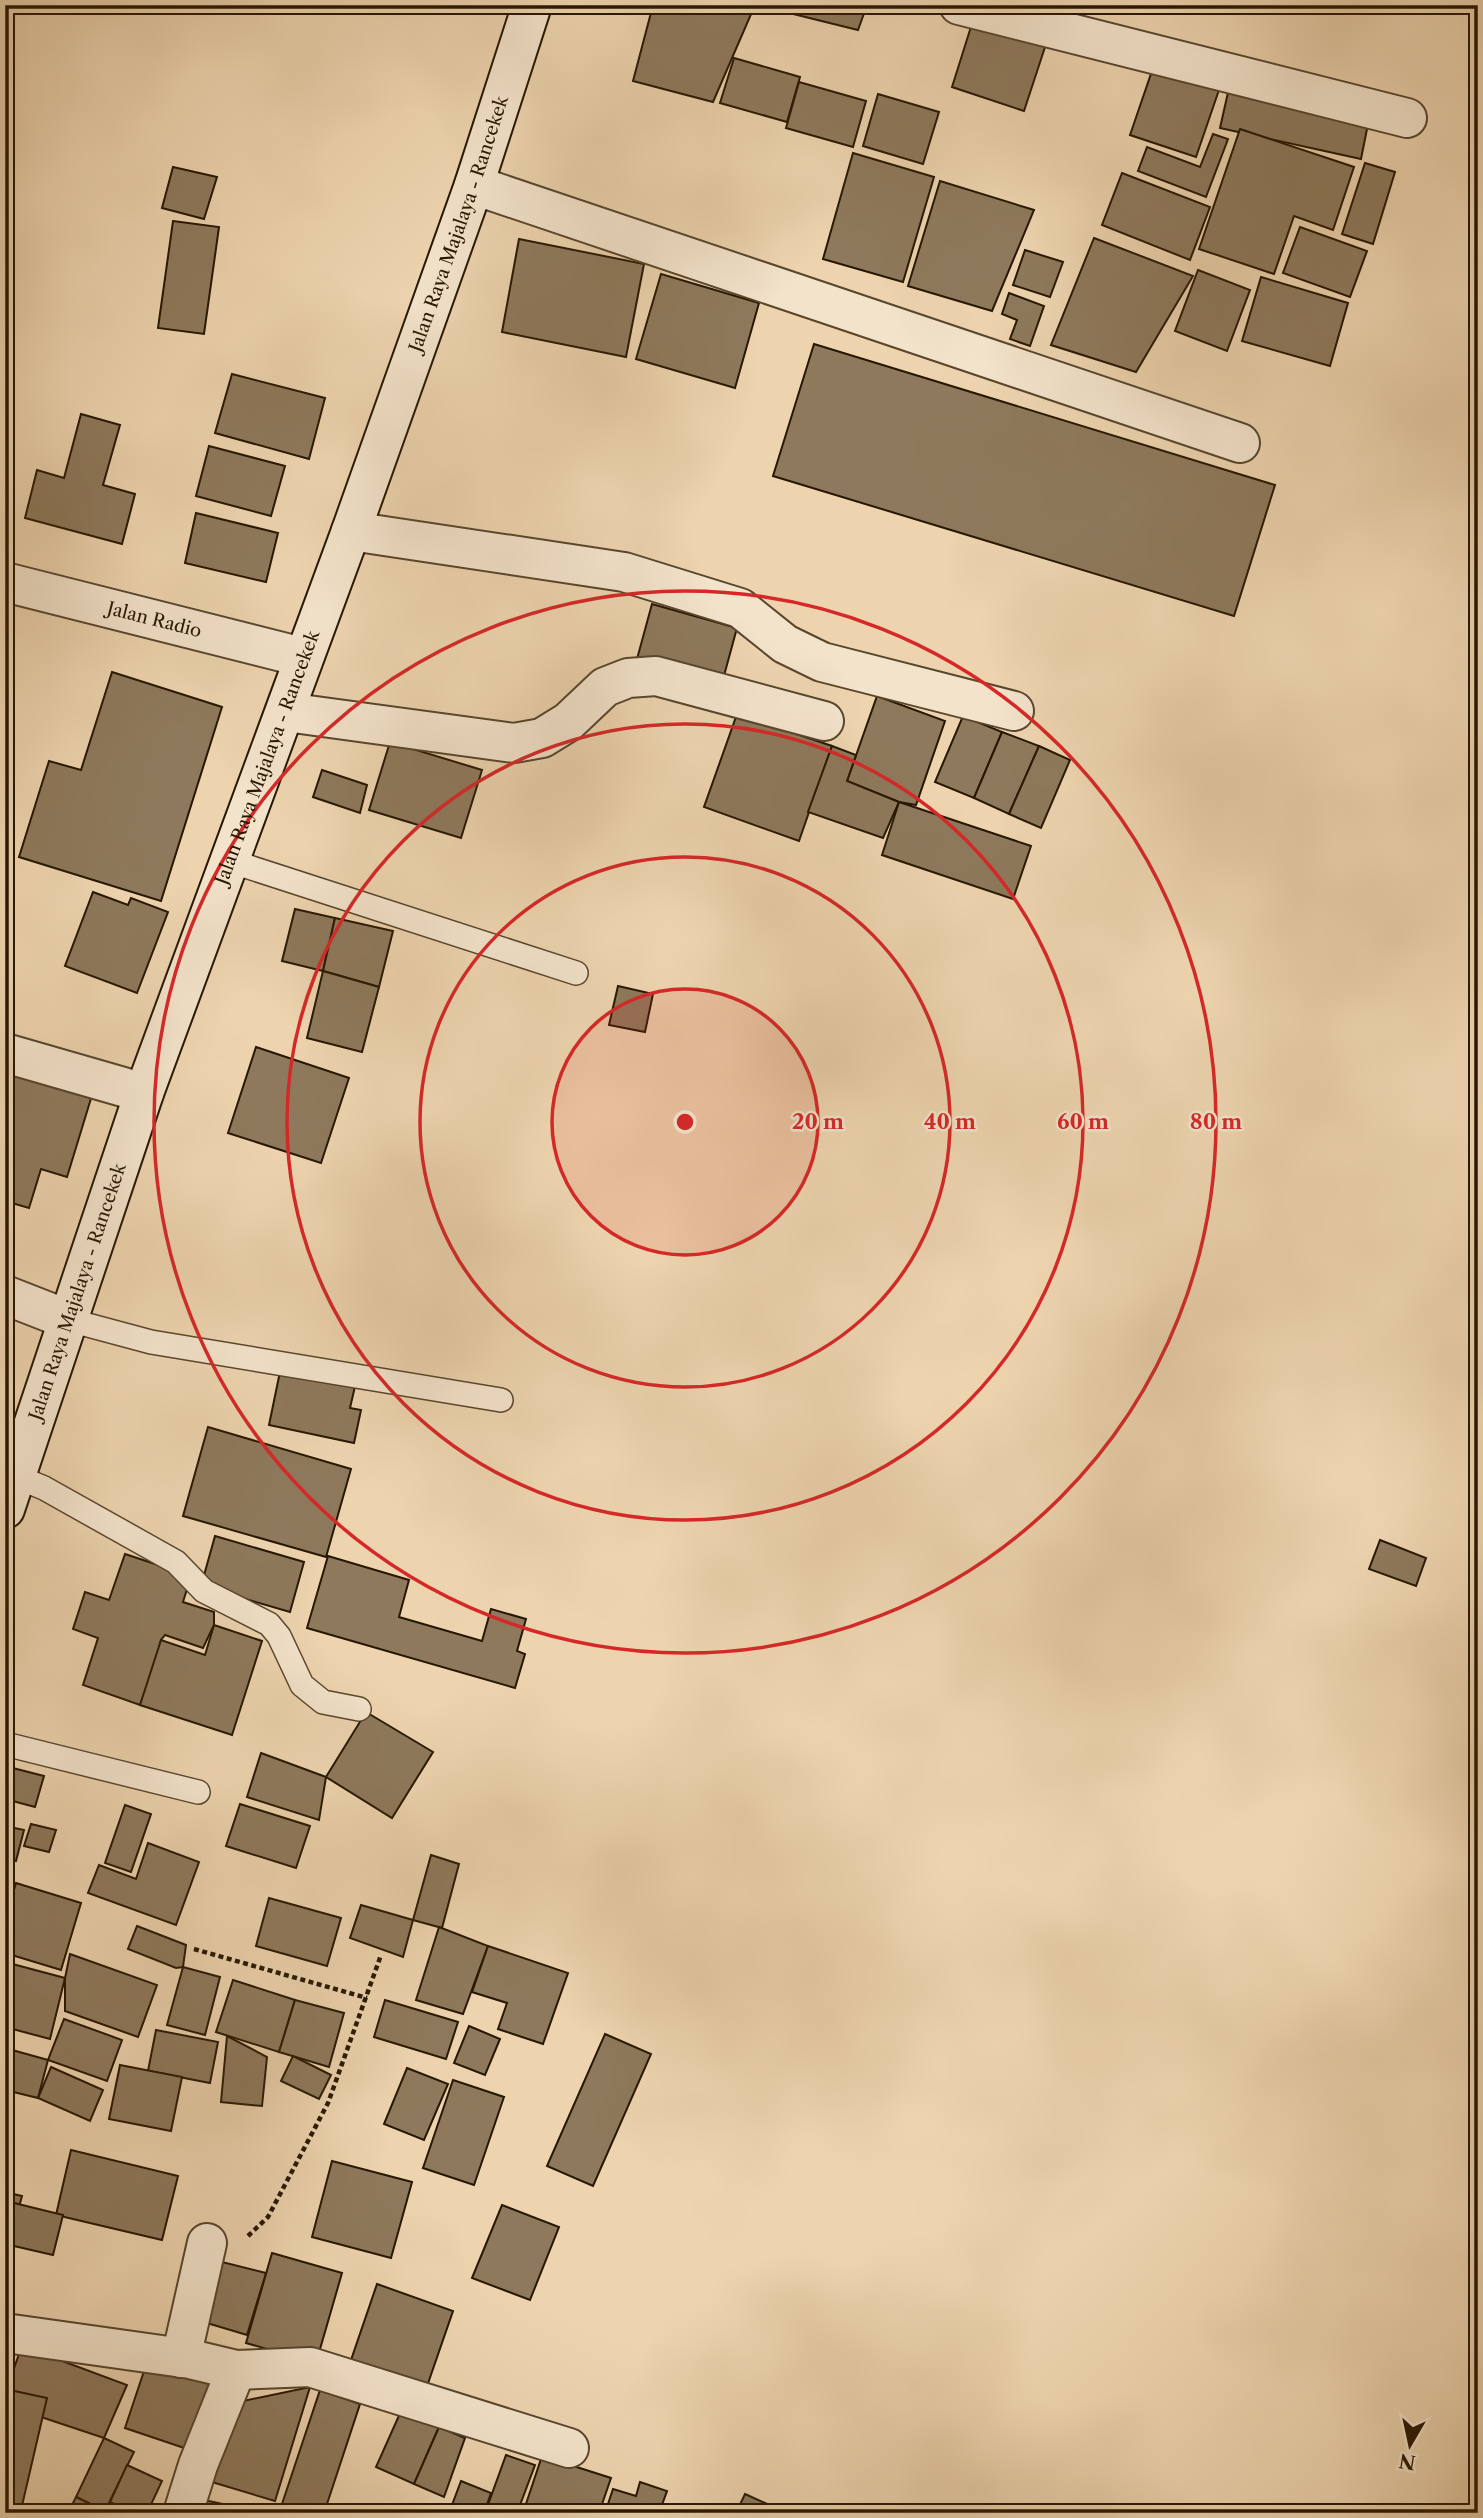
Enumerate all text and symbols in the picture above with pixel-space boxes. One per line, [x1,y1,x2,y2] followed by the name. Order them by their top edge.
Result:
[404,92,513,358] street label: Jalan Raya Majalaya - Rancekek
[102,596,204,642] street label: Jalan Radio
[210,626,325,891] street label: Jalan Raya Majalaya - Rancekek
[792,1109,844,1134] text: 20 m
[924,1109,976,1134] text: 40 m
[1057,1109,1109,1134] text: 60 m
[1190,1109,1242,1134] text: 80 m
[673,1110,697,1134] centre of rings
[23,1159,131,1426] street label: Jalan Raya Majalaya - Rancekek
[1374,2410,1444,2480] north arrow
[1397,2449,1417,2474] text: N

